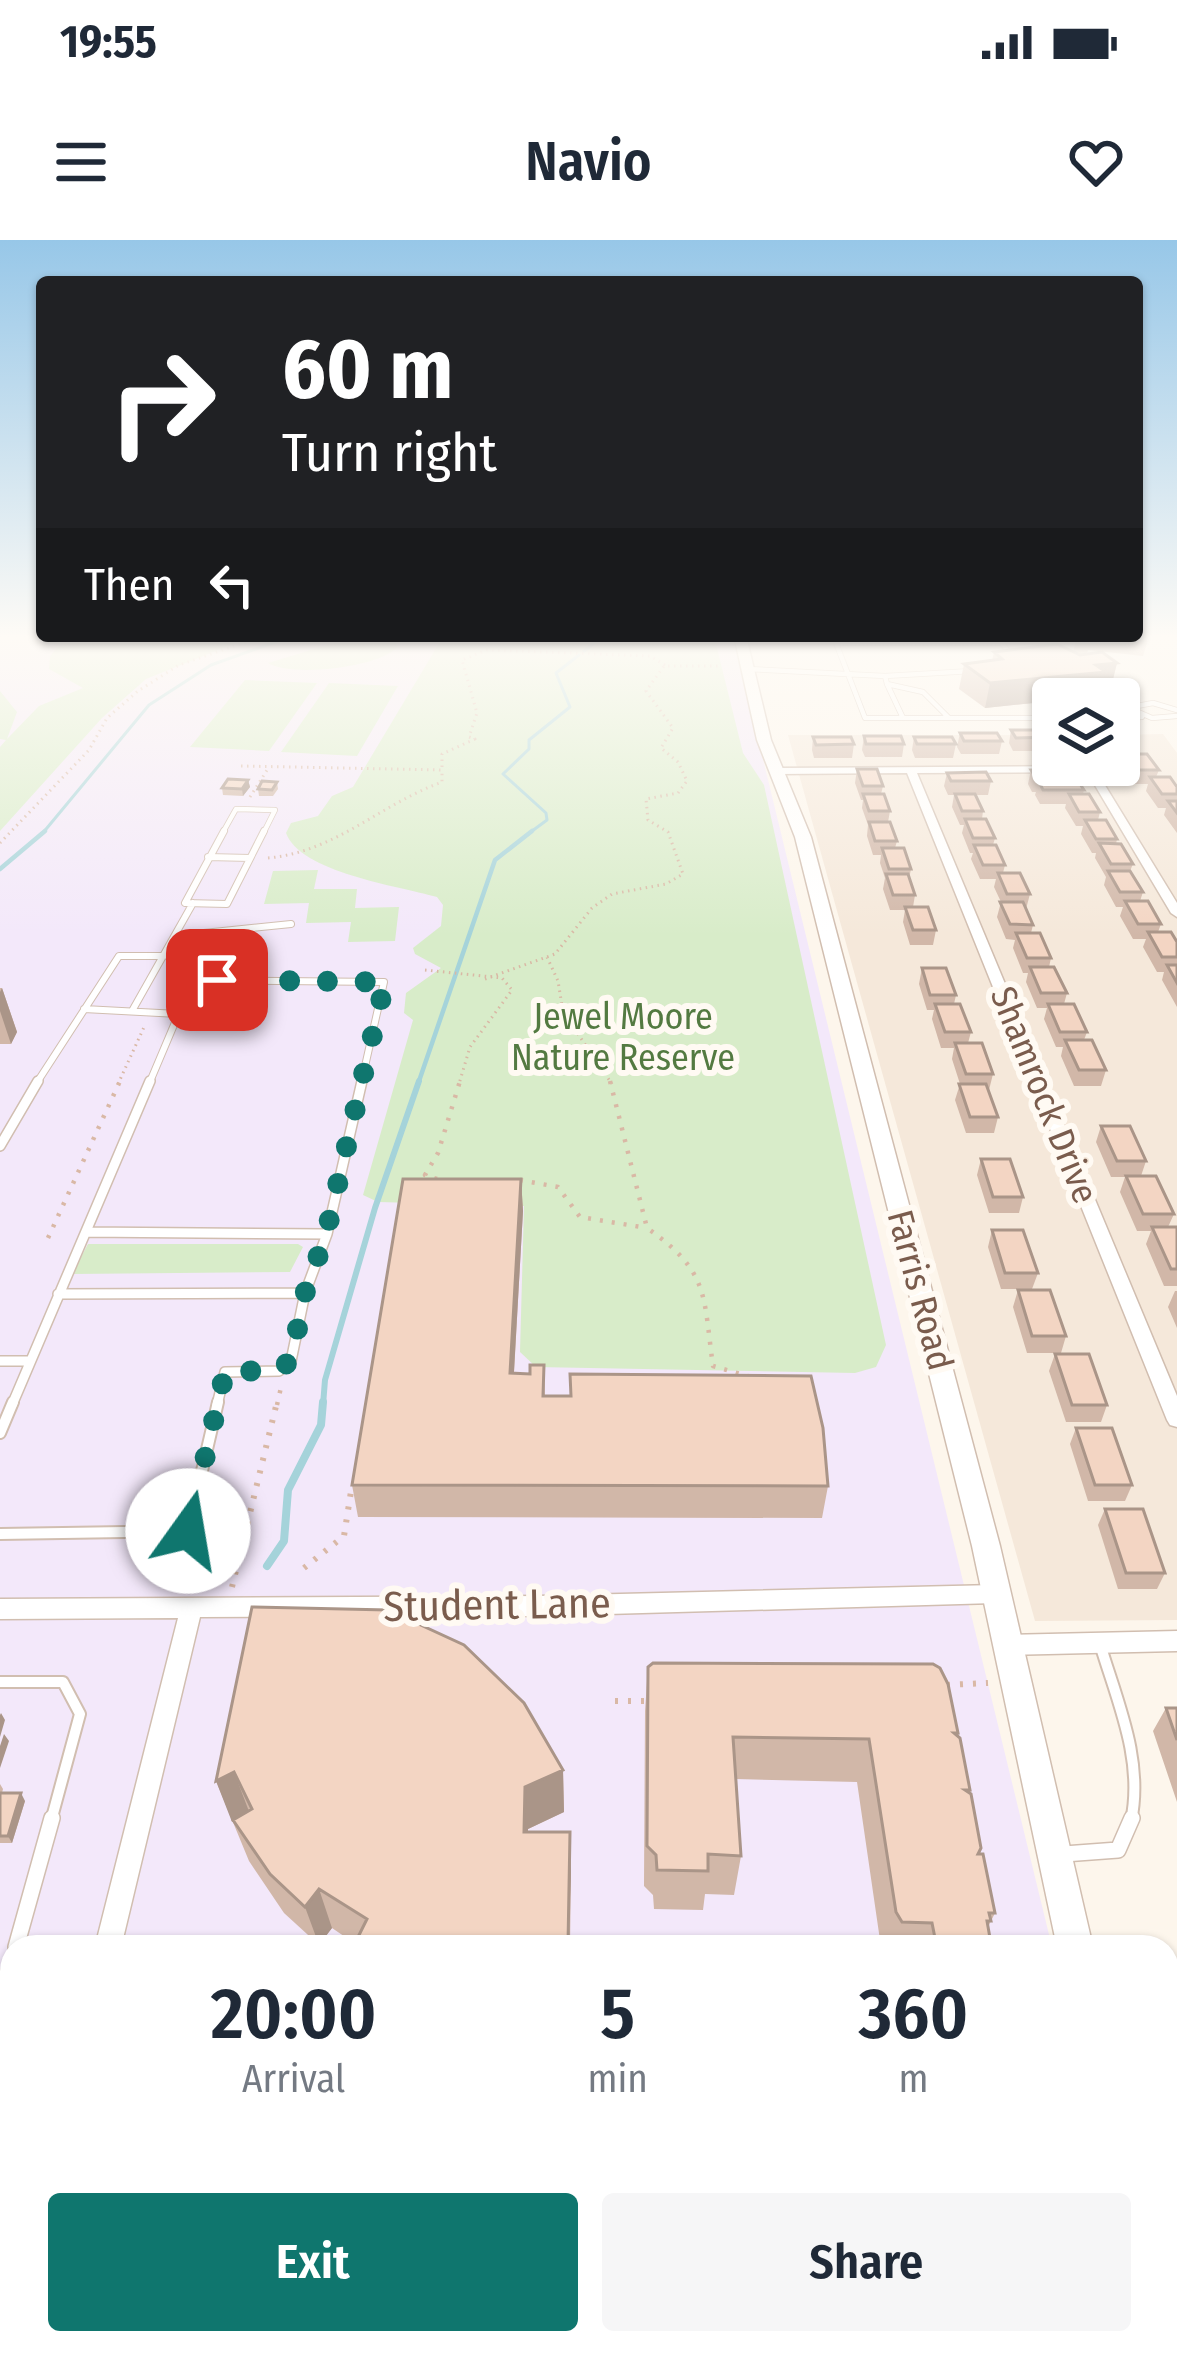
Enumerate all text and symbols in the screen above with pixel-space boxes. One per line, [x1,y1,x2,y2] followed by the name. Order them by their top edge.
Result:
[60,15,157,69] text: 19:55
[48,129,114,195] icon: menu
[1063,129,1129,195] icon: heart
[525,130,652,194] text: Navio
[282,319,453,420] text: 60 m
[84,324,240,480] icon: right
[282,421,497,485] text: Turn right
[199,552,265,618] icon: left
[84,558,175,612] text: Then
[1032,678,1140,786] map controls
[1032,678,1140,786] button: layers
[166,929,268,1031] pin
[184,947,250,1013] icon: arrive
[981,980,1107,1210] street label: Shamrock Drive
[511,995,735,1080] park label: Jewel Moore Nature Reserve
[878,1205,962,1375] street label: Farris Road
[125,1468,251,1594] position arrow
[383,1578,611,1632] street label: Student Lane
[211,1971,377,2057] text: 20:00
[600,1971,635,2057] text: 5
[859,1971,968,2057] text: 360
[242,2056,345,2102] text: Arrival
[587,2056,648,2102] text: min
[898,2056,928,2102] text: m
[48,2193,578,2331] button: Exit
[602,2193,1131,2331] button: Share

